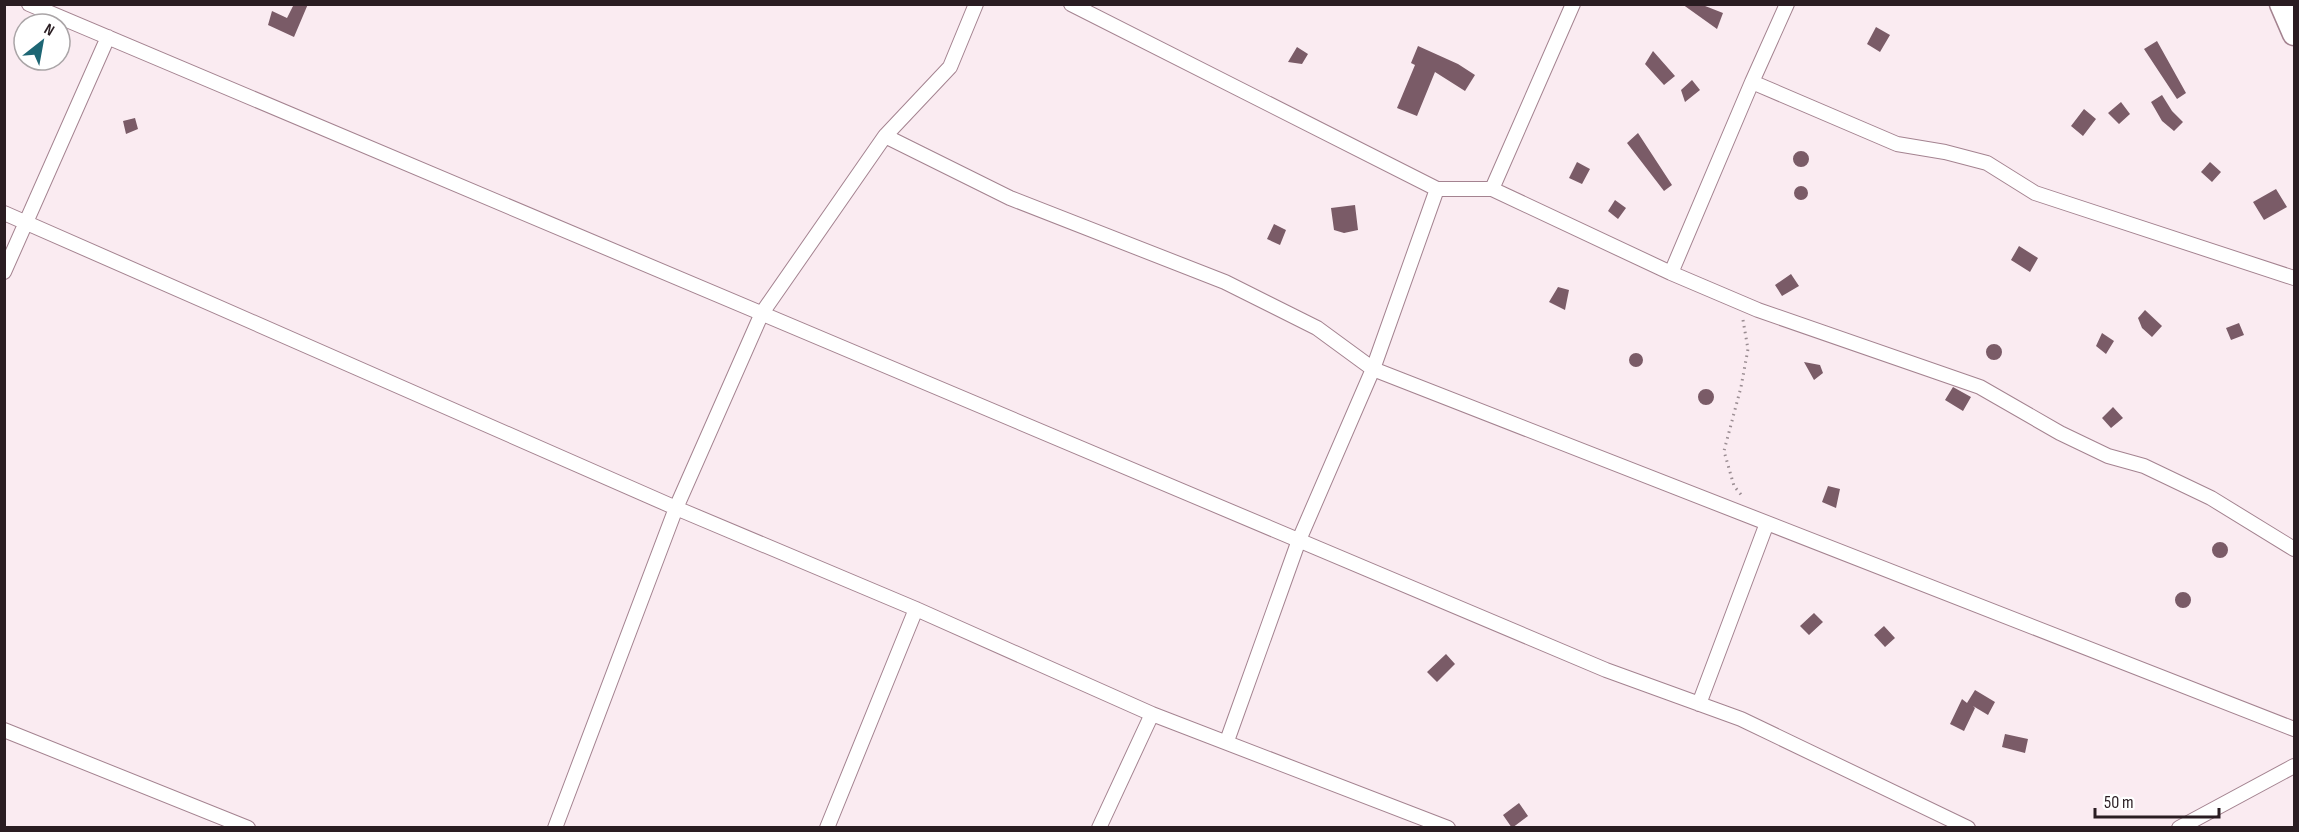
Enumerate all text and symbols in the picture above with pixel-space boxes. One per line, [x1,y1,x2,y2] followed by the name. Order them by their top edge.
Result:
[12,12,72,72] north arrow
[40,20,58,41] text: N
[2095,781,2220,819] scale bar
[2104,792,2134,813] text: 50 m

